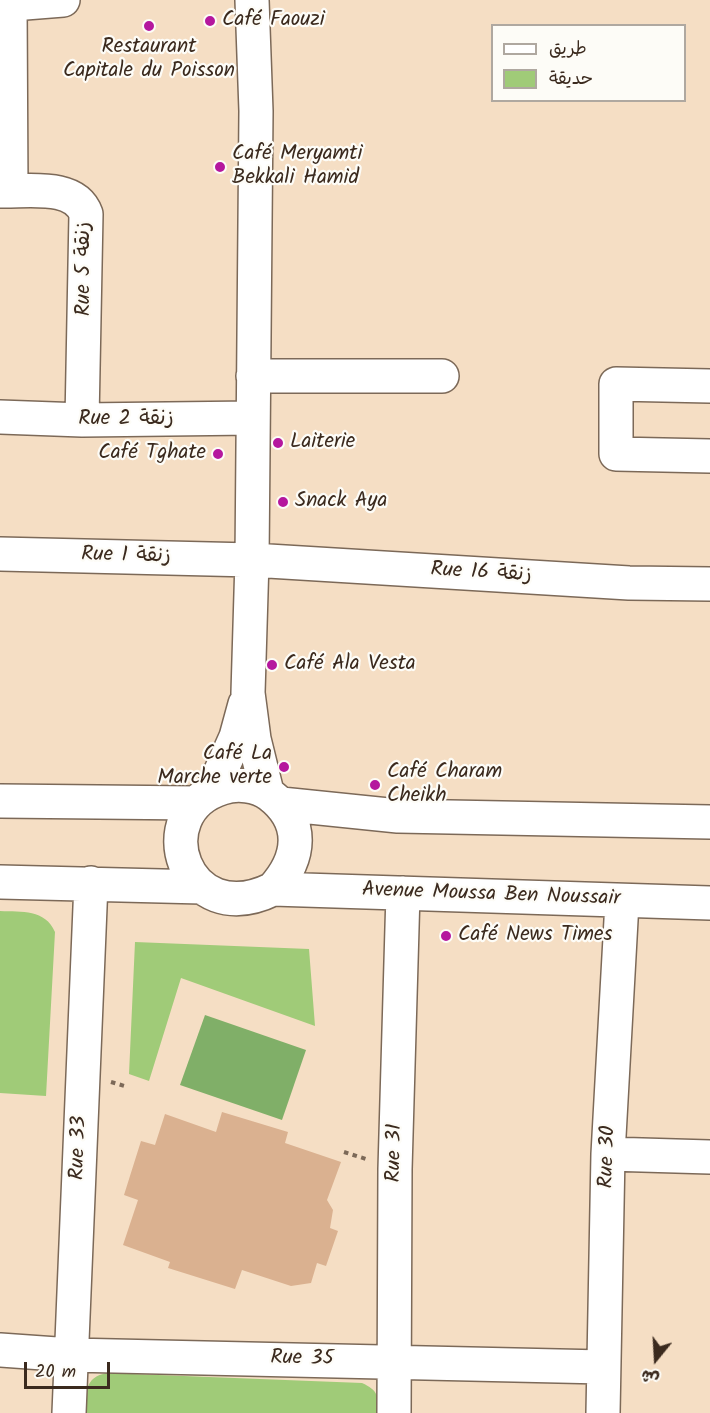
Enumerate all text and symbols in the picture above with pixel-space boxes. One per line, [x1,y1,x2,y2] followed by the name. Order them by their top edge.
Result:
[222,8,325,34] place label: Café Faouzi
[203,14,217,28] marker: Café Faouzi
[142,19,156,33] marker: Restaurant Capitale du Poisson
[491,24,686,102] legend
[63,35,235,85] place label: Restaurant Capitale du Poisson
[549,35,587,64] text: طريق
[549,65,593,94] text: حديقة
[232,142,362,192] place label: Café Meryamti Bekkali Hamid
[213,160,227,174] marker: Café Meryamti Bekkali Hamid
[72,222,98,316] street label: Rue 5 زنقة
[78,407,174,433] street label: Rue 2 زنقة
[290,430,355,456] place label: Laiterie
[271,436,285,450] marker: Laiterie
[98,441,206,467] place label: Café Tghate
[211,447,225,461] marker: Café Tghate
[295,489,387,515] place label: Snack Aya
[276,495,290,509] marker: Snack Aya
[81,544,171,570] street label: Rue 1 زنقة
[430,559,532,589] street label: Rue 16 زنقة
[284,652,416,678] place label: Café Ala Vesta
[265,658,279,672] marker: Café Ala Vesta
[157,742,272,792] place label: Café La Marche verte
[277,760,291,774] marker: Café La Marche verte
[387,760,502,810] place label: Café Charam Cheikh
[368,778,382,792] marker: Café Charam Cheikh
[361,879,621,913] street label: Avenue Moussa Ben Noussair
[458,923,612,949] place label: Café News Times
[439,929,453,943] marker: Café News Times
[66,1115,94,1181] street label: Rue 33
[383,1123,409,1183] street label: Rue 31
[595,1125,623,1189] street label: Rue 30
[626,1329,686,1389] north arrow
[270,1347,334,1373] street label: Rue 35
[27,1350,112,1388] scale bar
[35,1358,76,1387] text: 20 m
[638,1362,663,1391] text: ش

